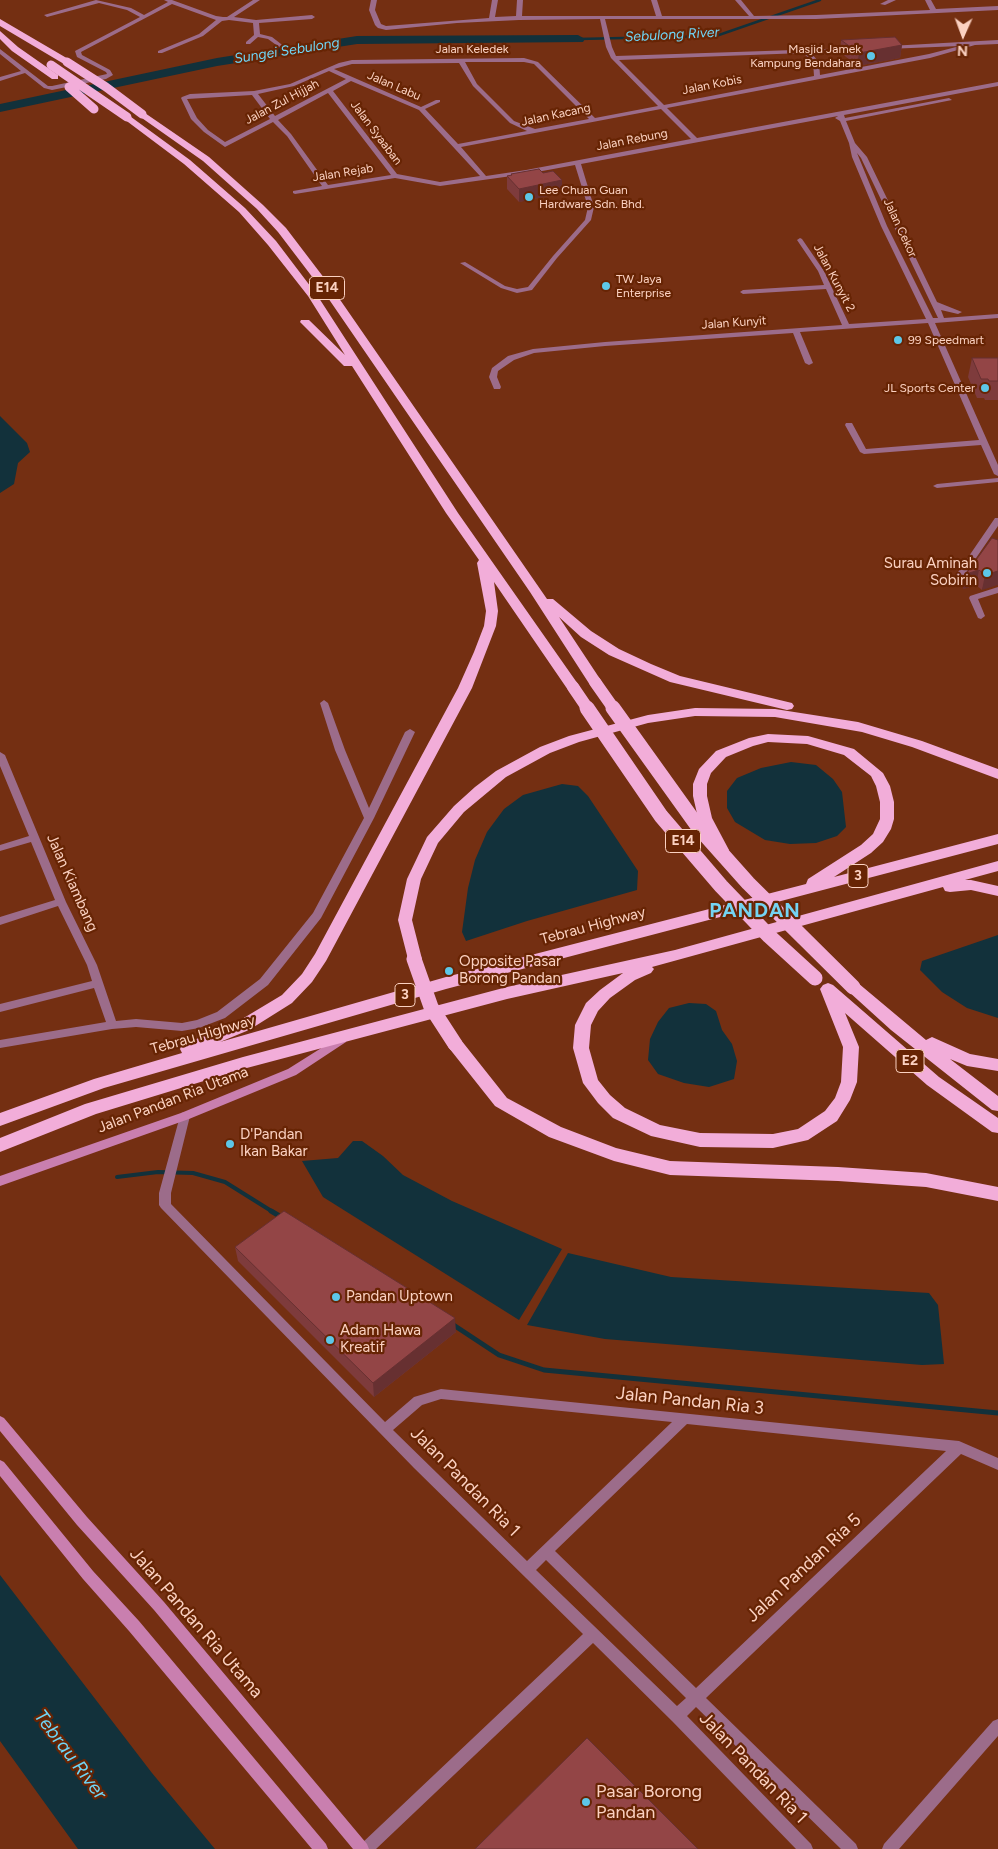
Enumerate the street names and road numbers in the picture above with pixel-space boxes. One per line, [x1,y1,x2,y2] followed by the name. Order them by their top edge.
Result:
[435,42,509,56] street label: Jalan Keledek
[365,68,423,104] street label: Jalan Labu
[681,72,743,98] street label: Jalan Kobis
[243,76,321,128] street label: Jalan Zul Hijjah
[347,98,405,168] street label: Jalan Syaaban
[520,101,592,129] street label: Jalan Kacang
[595,126,669,154] street label: Jalan Rebung
[312,161,374,185] street label: Jalan Rejab
[880,197,920,259] street label: Jalan Cekor
[810,242,858,314] street label: Jalan Kunyit 2
[310,276,344,300] road number: E14
[701,314,767,332] street label: Jalan Kunyit
[666,829,700,852] road number: E14
[42,831,102,935] street label: Jalan Kiambang
[848,864,868,888] road number: 3
[539,903,647,949] street label: Tebrau Highway
[395,984,415,1006] road number: 3
[149,1011,257,1059] street label: Tebrau Highway
[896,1050,924,1072] road number: E2
[95,1063,251,1137] street label: Jalan Pandan Ria Utama
[615,1382,765,1420] street label: Jalan Pandan Ria 3
[406,1423,524,1541] street label: Jalan Pandan Ria 1
[742,1509,866,1627] street label: Jalan Pandan Ria 5
[125,1543,267,1703] street label: Jalan Pandan Ria Utama
[694,1708,812,1828] street label: Jalan Pandan Ria 1

